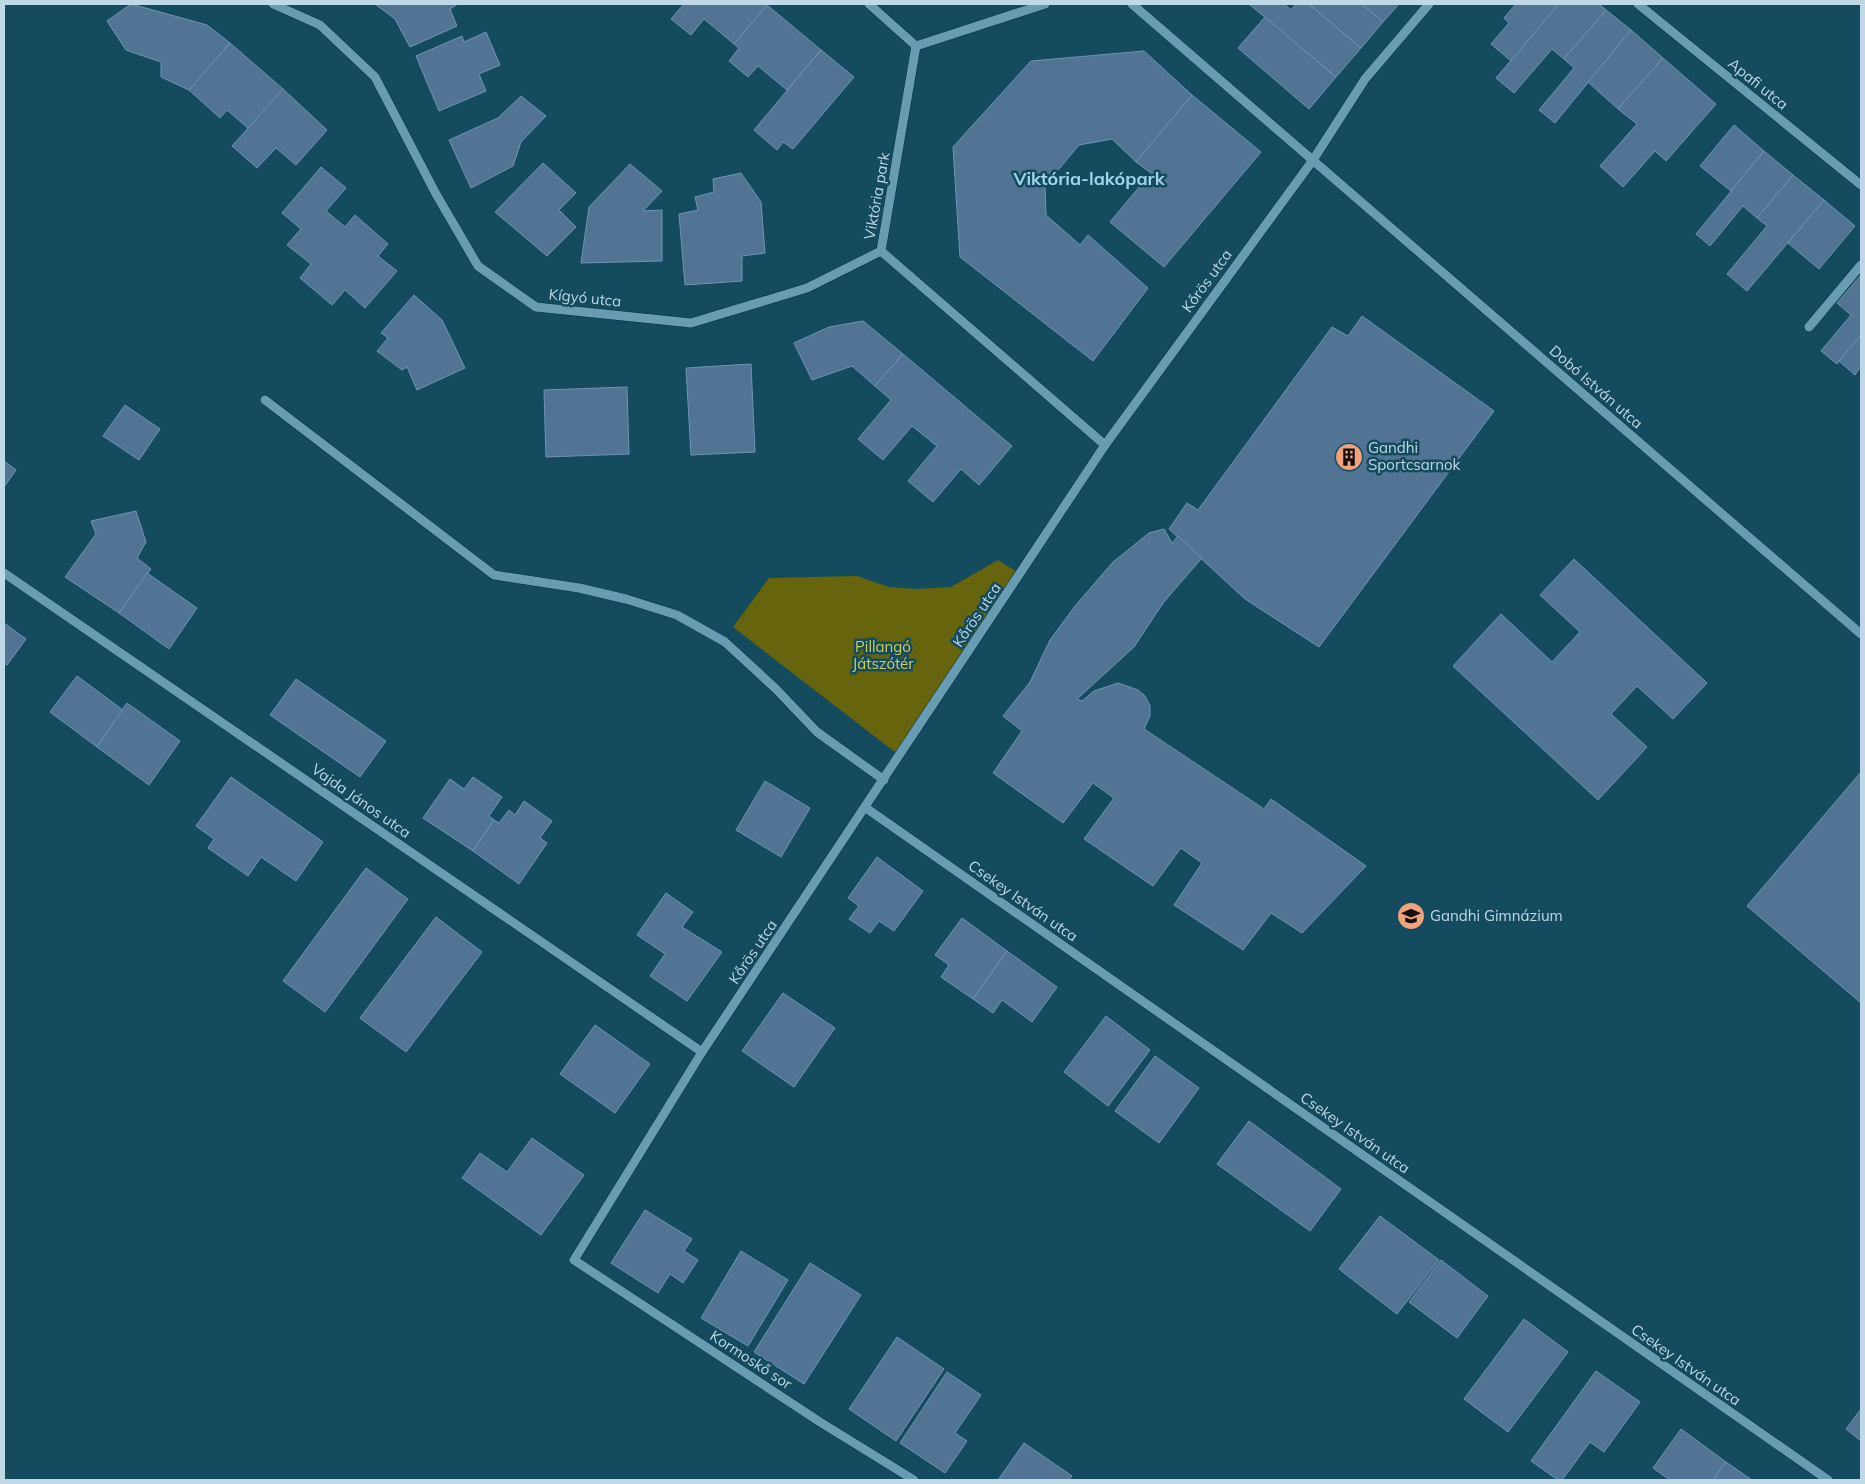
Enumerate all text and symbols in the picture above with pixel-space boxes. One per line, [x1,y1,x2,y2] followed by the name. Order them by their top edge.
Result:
[1724,54,1792,114] street label: Apafi utca
[859,150,894,241] street label: Viktória park
[1012,167,1166,190] district label: Viktória-lakópark
[1177,245,1236,316] street label: Kőrös utca
[548,284,622,311] street label: Kígyó utca
[1546,341,1647,432] street label: Dobó István utca
[1368,438,1461,474] place label: Gandhi Sportcsarnok
[1334,442,1364,472] building icon: Gandhi Sportcsarnok
[948,579,1005,650] street label: Kőrös utca
[852,637,914,673] park label: Pillangó Játszótér
[308,759,415,842] street label: Vajda János utca
[965,856,1082,946] street label: Csekey István utca
[1396,901,1426,931] school or university icon: Gandhi Gimnázium
[1430,906,1563,925] place label: Gandhi Gimnázium
[724,916,781,987] street label: Kőrös utca
[1297,1088,1414,1178] street label: Csekey István utca
[1628,1320,1745,1410] street label: Csekey István utca
[707,1326,796,1393] street label: Kormoskő sor

